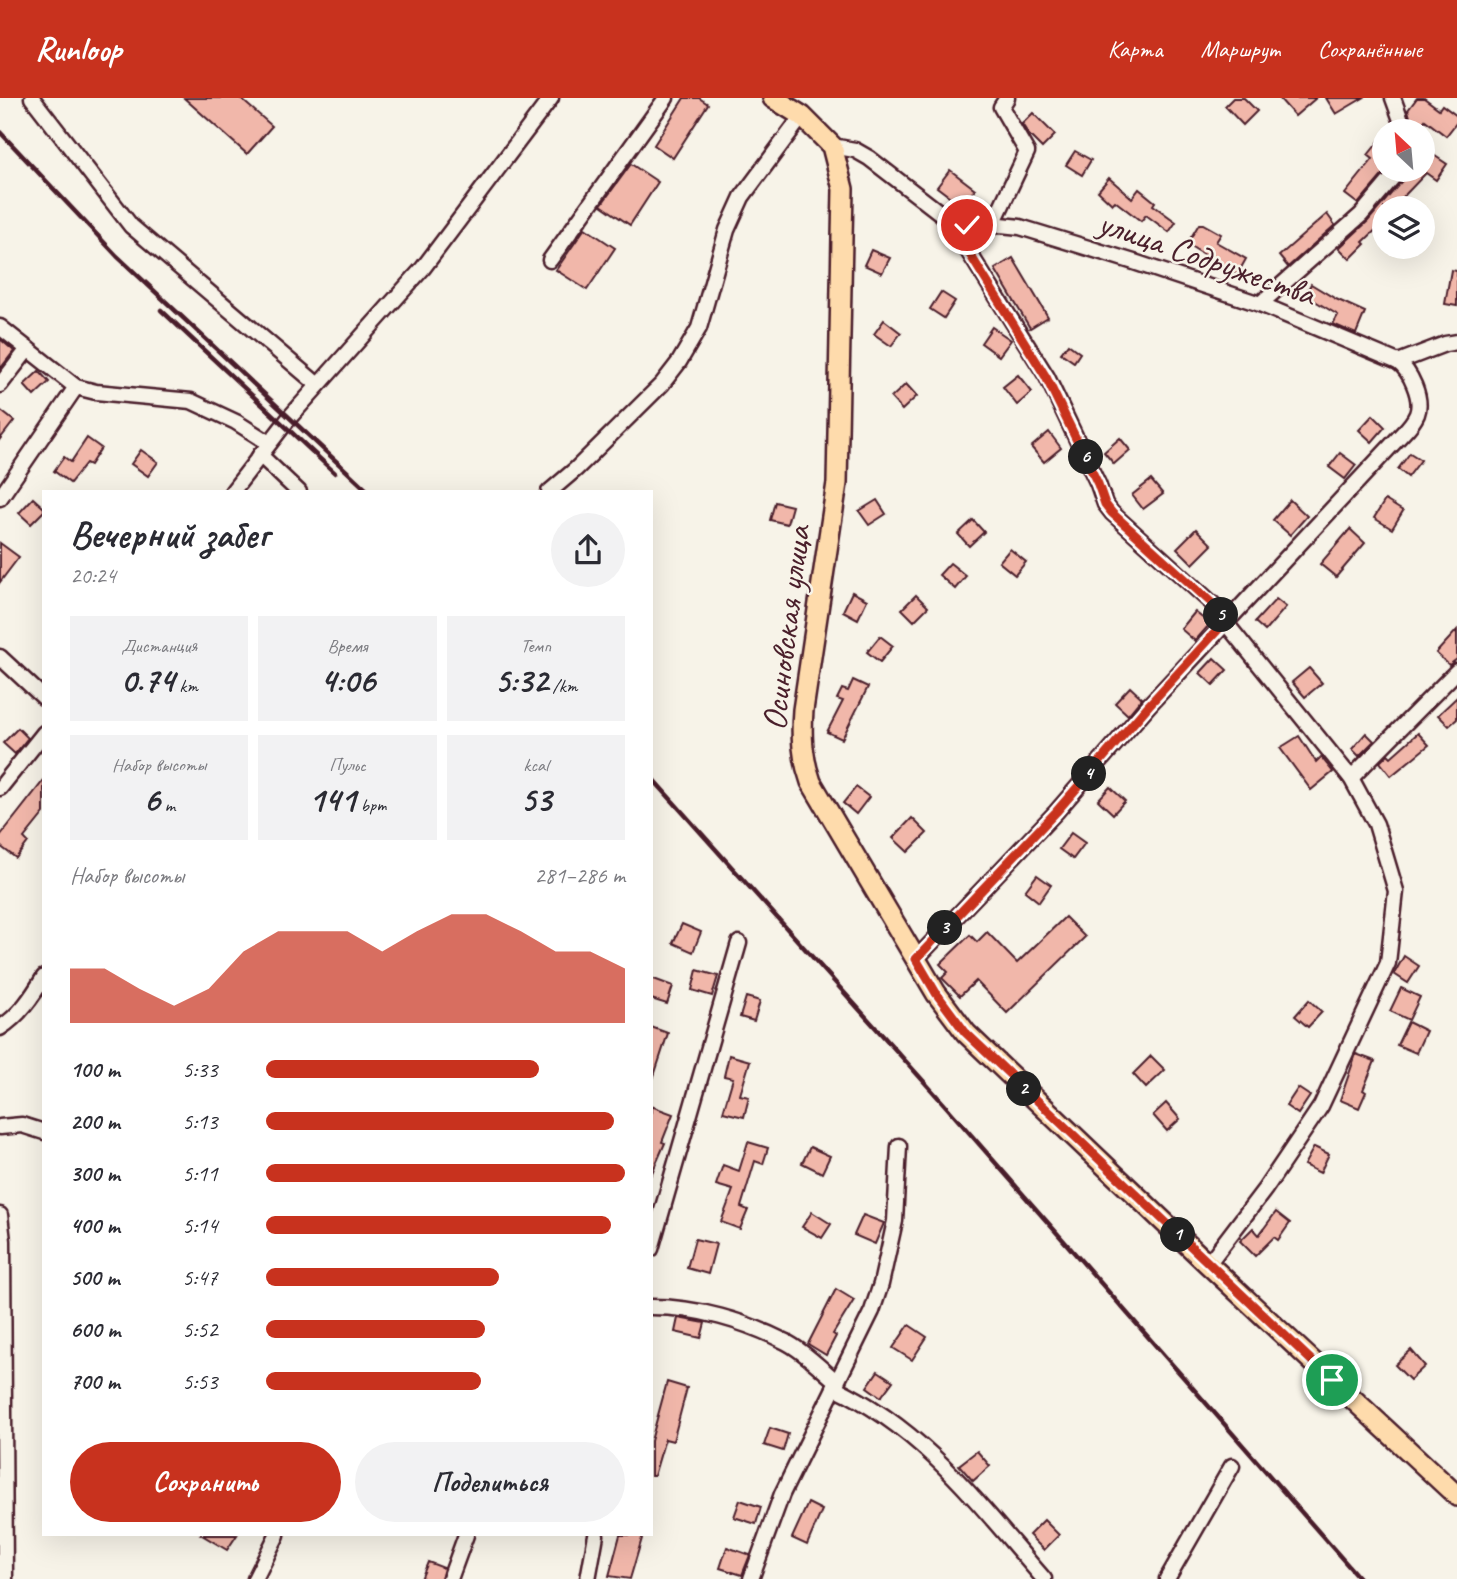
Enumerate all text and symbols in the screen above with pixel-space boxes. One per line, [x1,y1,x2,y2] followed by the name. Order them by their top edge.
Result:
[35,28,122,70] text: Runloop
[1108,34,1163,64] text: Карта
[1201,34,1280,64] text: Маршрут
[1318,34,1422,64] text: Сохранённые
[1372,119,1435,182] north arrow
[1372,119,1435,259] map controls
[937,195,997,255] pin
[1372,196,1435,259] button: layers
[1091,199,1324,317] street label: улица Содружества
[948,206,986,244] icon: check
[1068,440,1104,474] pin: 6
[1081,444,1090,468] text: 6
[70,511,269,558] text: Вечерний забег
[551,513,625,587] button: share
[751,521,821,733] street label: Осиновская улица
[70,561,116,590] text: 20:24
[1204,598,1238,632] pin: 5
[1216,602,1225,626] text: 5
[121,634,197,658] text: Дистанция
[327,634,368,658] text: Время
[521,634,551,658] text: Темп
[121,658,175,703] text: 0.74
[320,658,375,703] text: 4:06
[494,658,548,703] text: 5:32
[175,674,198,698] text: km
[548,674,577,698] text: /km
[112,753,206,777] text: Набор высоты
[329,753,366,777] text: Пульс
[523,753,548,777] text: kcal
[1072,756,1106,792] pin: 4
[1084,761,1093,785] text: 4
[143,777,160,822] text: 6
[309,777,356,822] text: 141
[520,777,551,822] text: 53
[160,793,175,817] text: m
[356,793,386,817] text: bpm
[70,861,184,890] text: Набор высоты
[534,861,625,890] text: 281–286 m
[928,910,962,946] pin: 3
[940,915,949,939] text: 3
[70,1055,120,1084] text: 100 m
[182,1055,218,1084] text: 5:33
[1006,1072,1042,1107] pin: 2
[1019,1076,1028,1100] text: 2
[70,1107,120,1136] text: 200 m
[182,1107,218,1136] text: 5:13
[70,1159,120,1188] text: 300 m
[182,1159,218,1188] text: 5:11
[70,1211,120,1240] text: 400 m
[182,1211,218,1240] text: 5:14
[1160,1218,1196,1252] pin: 1
[1173,1222,1182,1246] text: 1
[70,1263,119,1292] text: 500 m
[182,1263,218,1292] text: 5:47
[70,1315,120,1344] text: 600 m
[182,1315,218,1344] text: 5:52
[1302,1350,1362,1410] pin
[1313,1361,1351,1399] icon: arrive
[70,1367,120,1396] text: 700 m
[182,1367,218,1396] text: 5:53
[70,1442,341,1522] button: Сохранить
[355,1442,625,1522] button: Поделиться

